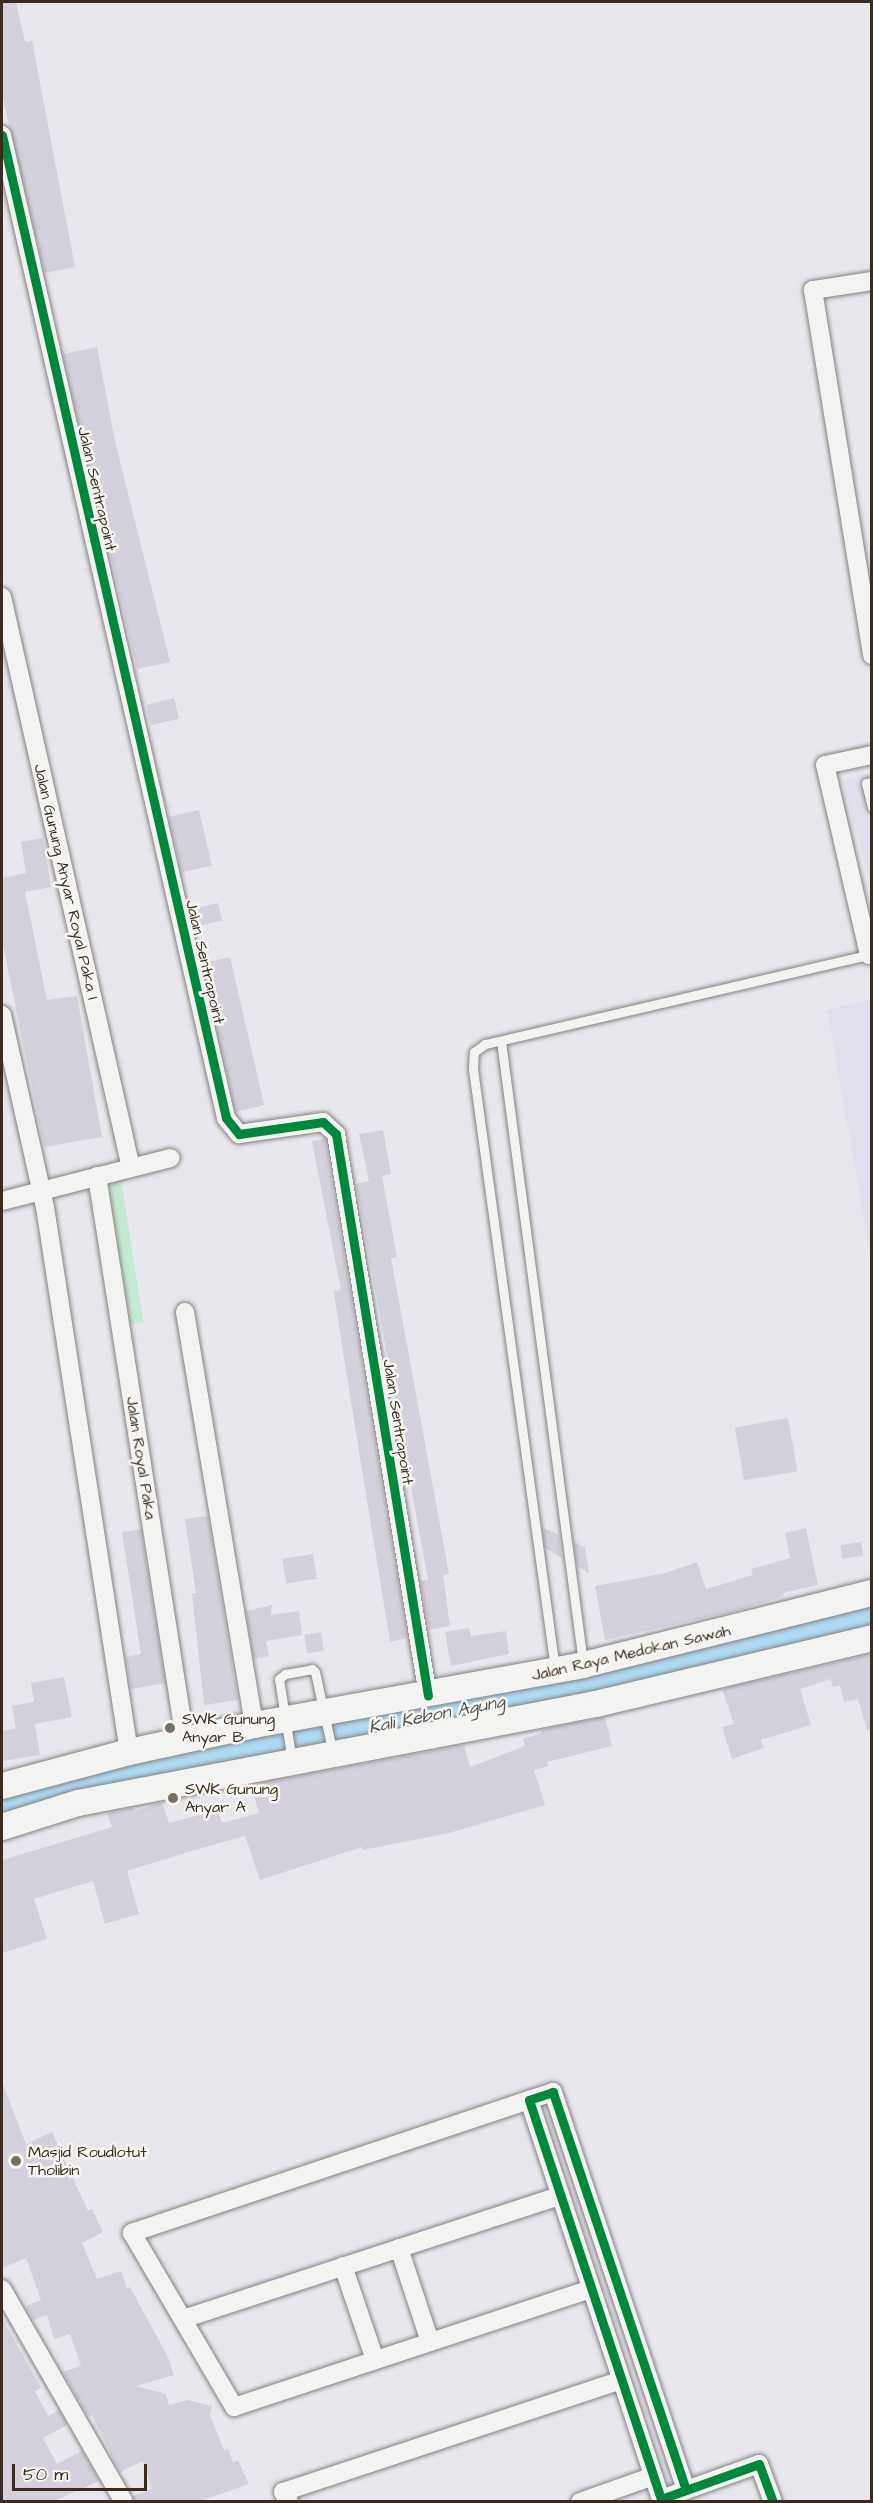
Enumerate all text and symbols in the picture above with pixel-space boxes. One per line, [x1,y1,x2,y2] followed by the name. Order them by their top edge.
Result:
[73,425,121,553] street label: Jalan Sentrapoint
[29,762,103,1002] street label: Jalan Gunung Anyar Royal Paka I
[181,898,229,1026] street label: Jalan Sentrapoint
[379,1358,417,1486] street label: Jalan Sentrapoint
[122,1395,160,1521] street label: Jalan Royal Paka
[530,1621,732,1685] street label: Jalan Raya Medokan Sawah
[367,1691,507,1739] water label: Kali Kebon Agung
[182,1709,275,1747] place label: SWK Gunung Anyar B
[163,1721,177,1735] marker: SWK Gunung Anyar B
[185,1779,278,1817] place label: SWK Gunung Anyar A
[166,1791,180,1805] marker: SWK Gunung Anyar A
[28,2142,147,2180] place label: Masjid Roudlotut Tholibin
[9,2154,23,2168] marker: Masjid Roudlotut Tholibin
[15,2452,150,2490] scale bar
[23,2462,68,2487] text: 50 m

